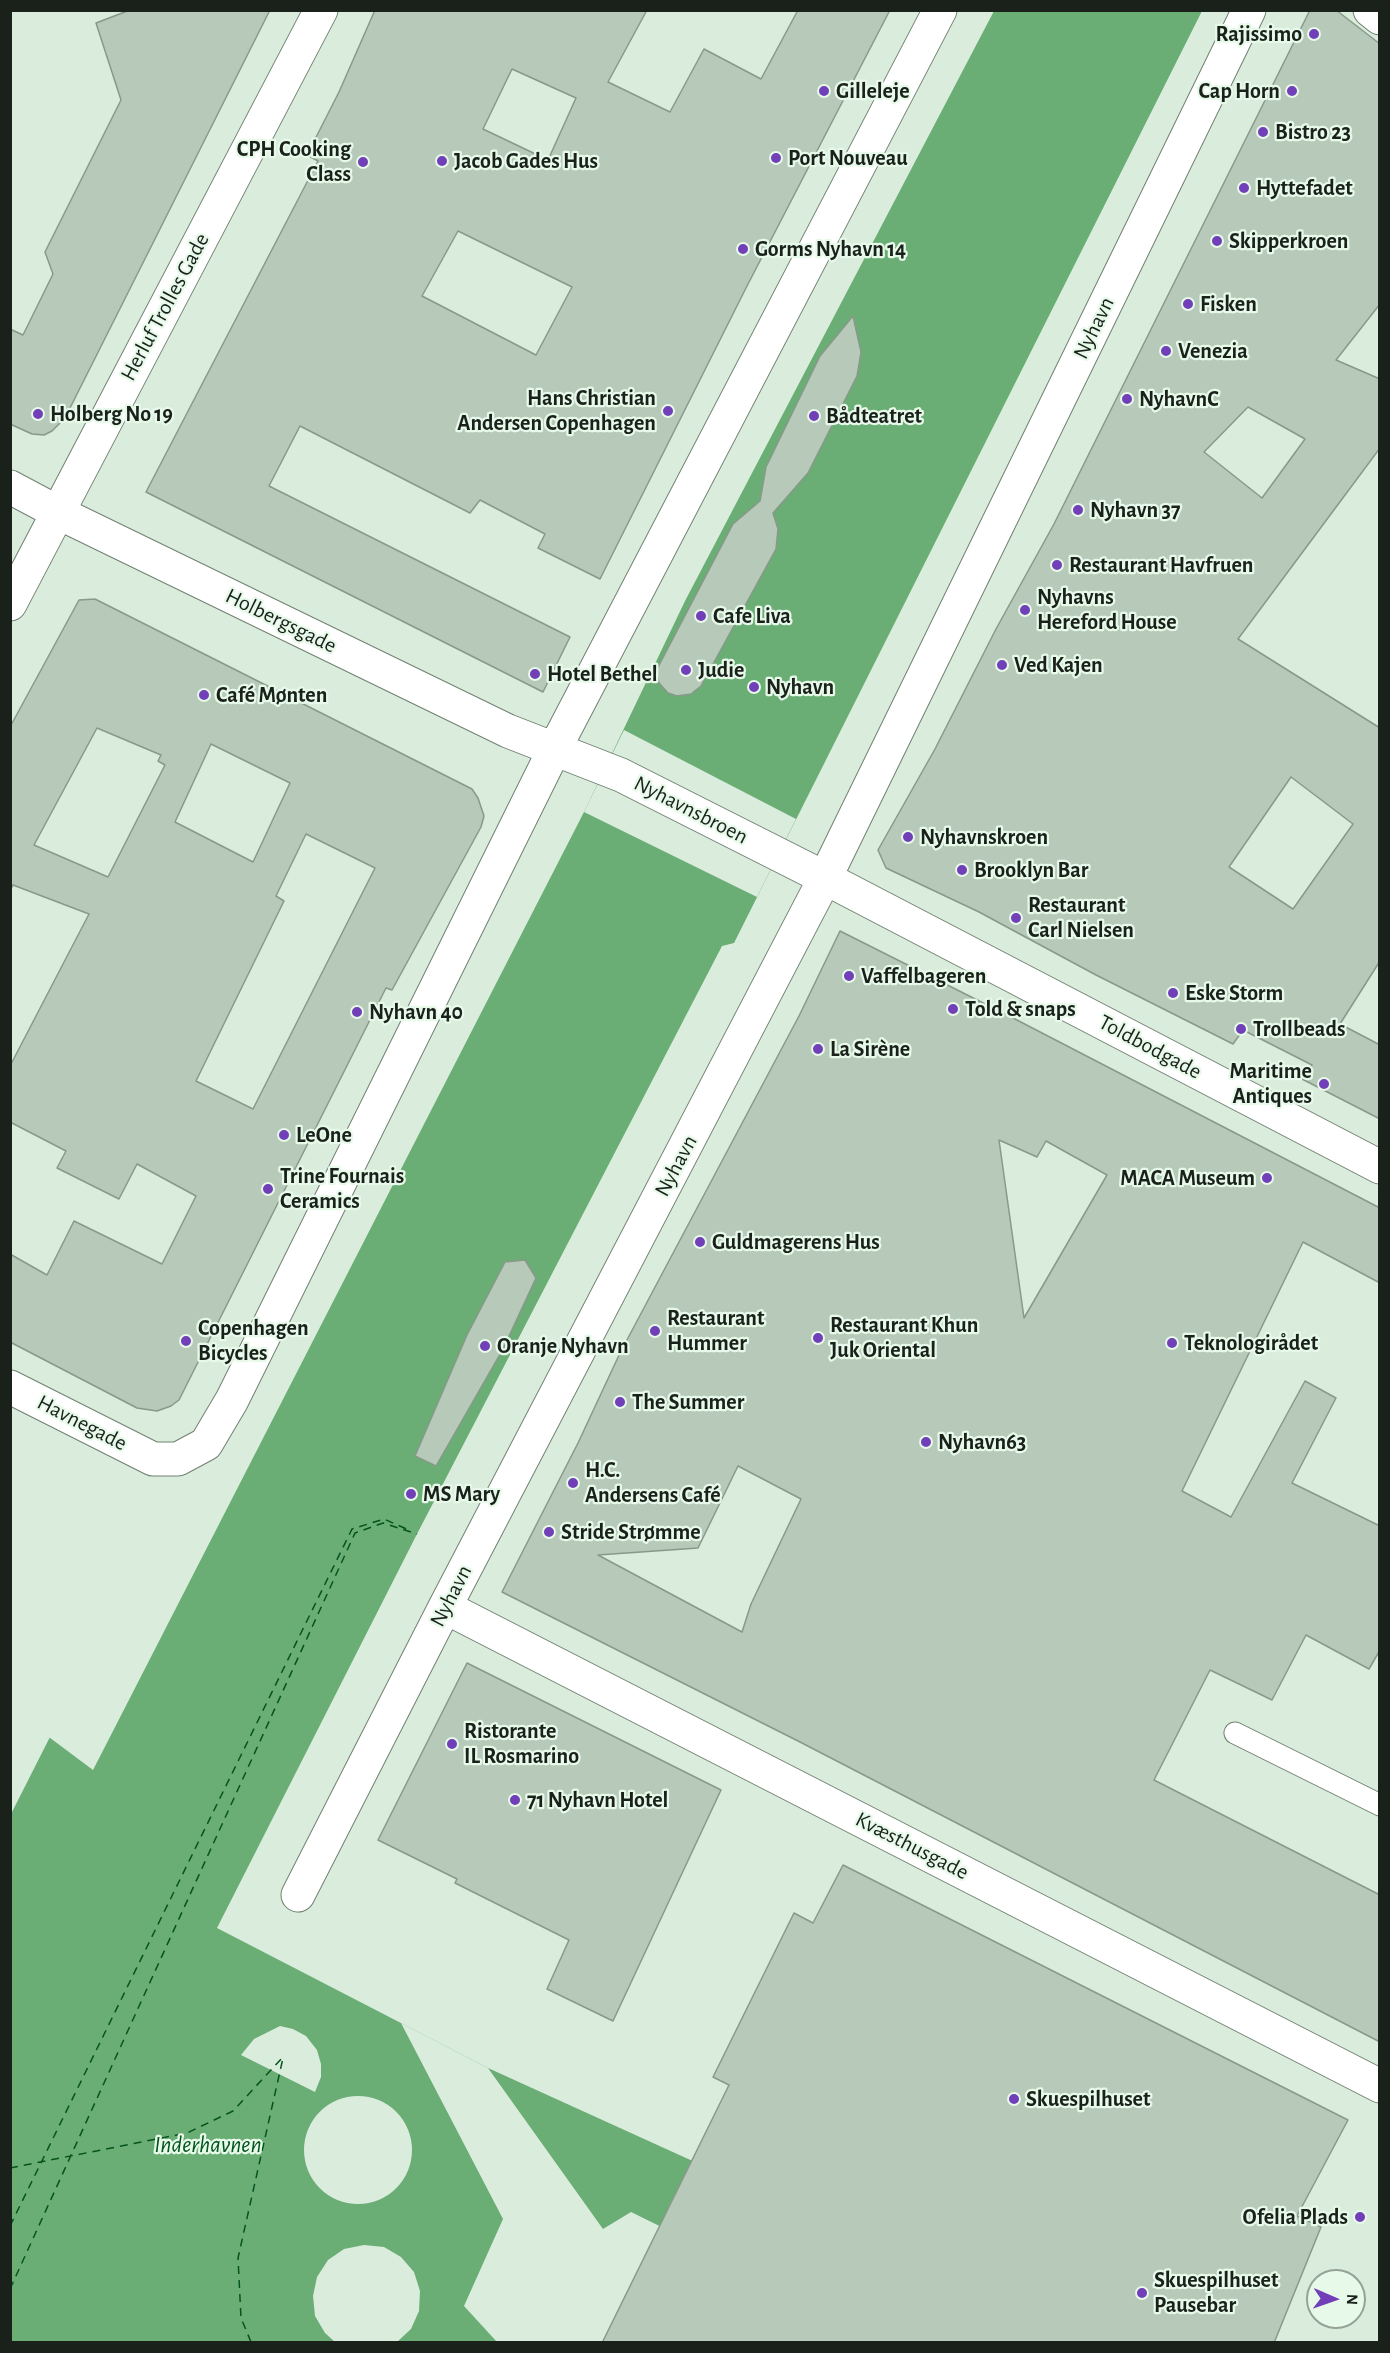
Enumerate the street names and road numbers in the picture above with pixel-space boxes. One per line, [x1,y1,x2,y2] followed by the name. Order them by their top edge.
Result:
[115,229,215,385] street label: Herluf Trolles Gade
[1068,293,1120,363] street label: Nyhavn
[221,583,341,659] street label: Holbergsgade
[630,770,752,850] street label: Nyhavnsbroen
[1094,1009,1206,1085] street label: Toldbodgade
[649,1131,703,1201] street label: Nyhavn
[33,1389,131,1457] street label: Havnegade
[424,1561,478,1631] street label: Nyhavn
[851,1806,973,1886] street label: Kvæsthusgade

